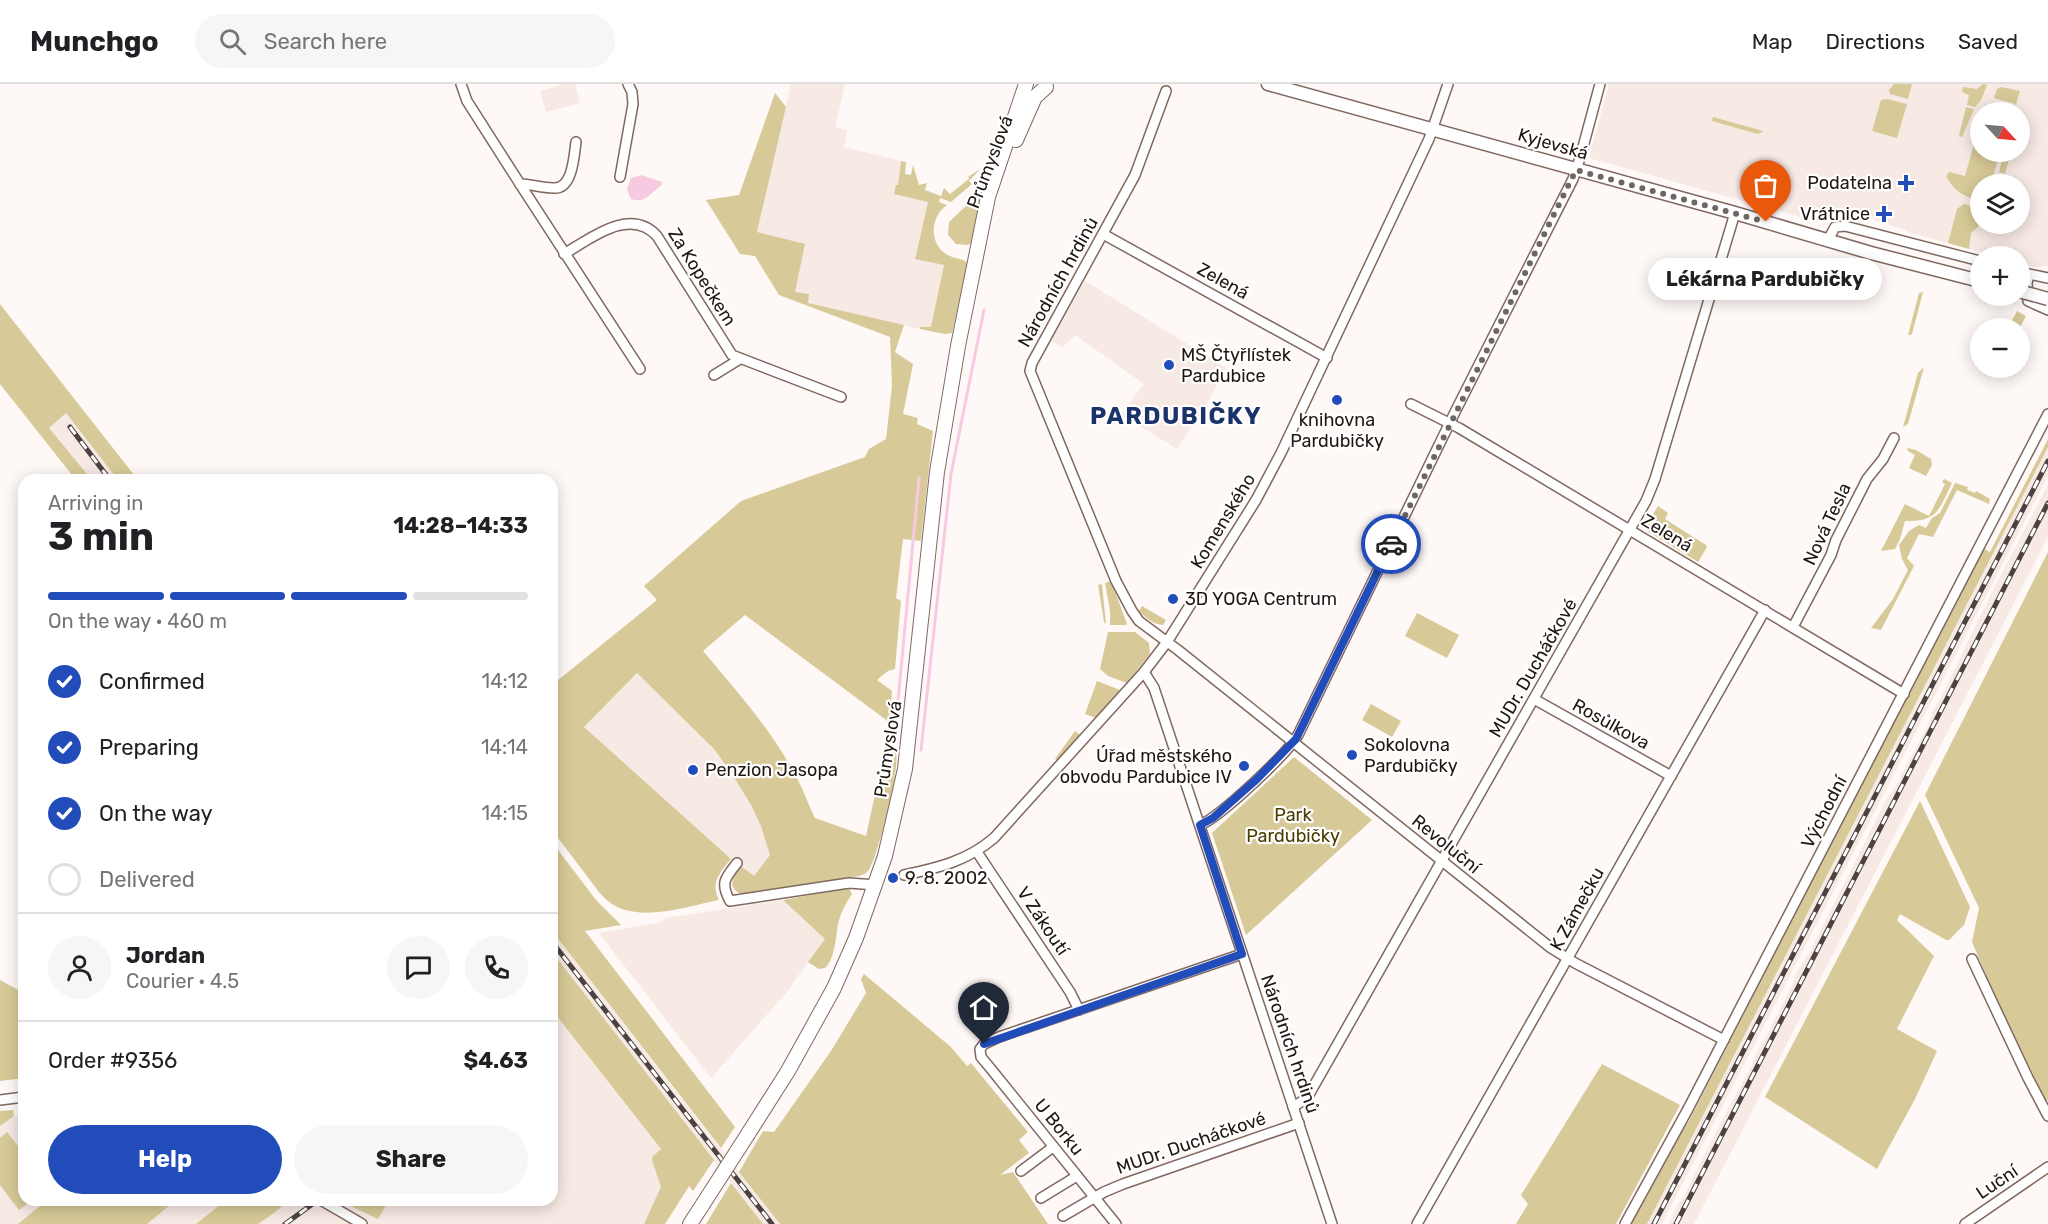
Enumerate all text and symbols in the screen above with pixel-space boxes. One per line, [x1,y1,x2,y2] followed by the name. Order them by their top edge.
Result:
[195,14,615,68] search box
[30,25,159,58] text: Munchgo
[216,25,249,58] icon: search
[264,28,387,55] text: Search here
[1752,29,1793,54] text: Map
[1826,29,1925,54] text: Directions
[1958,29,2018,54] text: Saved
[1970,102,2030,162] north arrow
[1970,102,2030,378] map controls
[962,112,1018,212] street label: Průmyslová
[1515,123,1591,165] street label: Kyjevská
[1740,160,1791,222] pin
[1749,169,1782,202] icon: bag
[1807,172,1892,194] place label: Podatelna
[1897,174,1915,192] marker: Podatelna
[1970,174,2030,234] button: layers
[1800,203,1870,225] place label: Vrátnice
[1875,205,1893,223] marker: Vrátnice
[1013,213,1103,351] street label: Národních hrdinů
[663,224,741,330] street label: Za Kopečkem
[1970,246,2030,306] button: +
[1193,258,1253,304] street label: Zelená
[1649,258,1883,300] callout: Lékárna Pardubičky
[1666,267,1864,291] text: Lékárna Pardubičky
[1970,318,2030,378] button: −
[1181,344,1292,387] place label: MŠ Čtyřlístek Pardubice
[1162,358,1176,372] marker: MŠ Čtyřlístek Pardubice
[1330,393,1344,407] marker: knihovna Pardubičky
[1090,401,1262,430] district label: PARDUBIČKY
[1290,409,1384,452] place label: knihovna Pardubičky
[1186,469,1260,573] street label: Komenského
[1798,479,1856,569] street label: Nová Tesla
[48,491,143,515] text: Arriving in
[1637,509,1697,557] street label: Zelená
[393,512,528,539] text: 14:28–14:33
[48,514,154,560] text: 3 min
[1361,514,1421,574] courier
[1375,528,1408,561] icon: car
[1185,588,1337,610] place label: 3D YOGA Centrum
[1166,592,1180,606] marker: 3D YOGA Centrum
[1484,595,1582,741] street label: MUDr. Ducháčkové
[48,609,227,633] text: On the way · 460 m
[48,665,81,698] icon: check
[99,668,205,695] text: Confirmed
[482,669,528,693] text: 14:12
[1569,694,1653,754] street label: Rosůlkova
[869,699,907,799] street label: Průmyslová
[48,731,81,764] icon: check
[99,734,199,761] text: Preparing
[1364,734,1458,777] place label: Sokolovna Pardubičky
[481,735,528,759] text: 14:14
[1060,745,1232,788] place label: Úřad městského obvodu Pardubice IV
[1345,748,1359,762] marker: Sokolovna Pardubičky
[705,759,838,781] place label: Penzion Jasopa
[1237,759,1251,773] marker: Úřad městského obvodu Pardubice IV
[686,763,700,777] marker: Penzion Jasopa
[1796,771,1852,852] street label: Východní
[48,797,81,830] icon: check
[99,800,213,827] text: On the way
[481,801,528,825] text: 14:15
[1246,804,1340,847] park label: Park Pardubičky
[1407,810,1486,879] street label: Revoluční
[1545,863,1609,955] street label: K Zámečku
[99,866,195,893] text: Delivered
[905,867,988,889] place label: 9. 8. 2002
[886,871,900,885] marker: 9. 8. 2002
[1012,883,1075,961] street label: V Zákoutí
[48,936,111,999] button: person
[387,936,450,999] button: chat
[465,936,528,999] button: phone
[126,942,205,969] text: Jordan
[126,969,239,993] text: Courier · 4.5
[1256,972,1324,1116] street label: Národních hrdinů
[958,982,1009,1044] pin
[967,991,1000,1024] icon: home
[48,1047,177,1074] text: Order #9356
[463,1047,528,1074] text: $4.63
[1030,1094,1088,1160] street label: U Borku
[1113,1107,1269,1179] street label: MUDr. Ducháčkové
[48,1125,282,1194] button: Help
[294,1125,528,1194] button: Share
[1972,1159,2024,1204] street label: Luční

